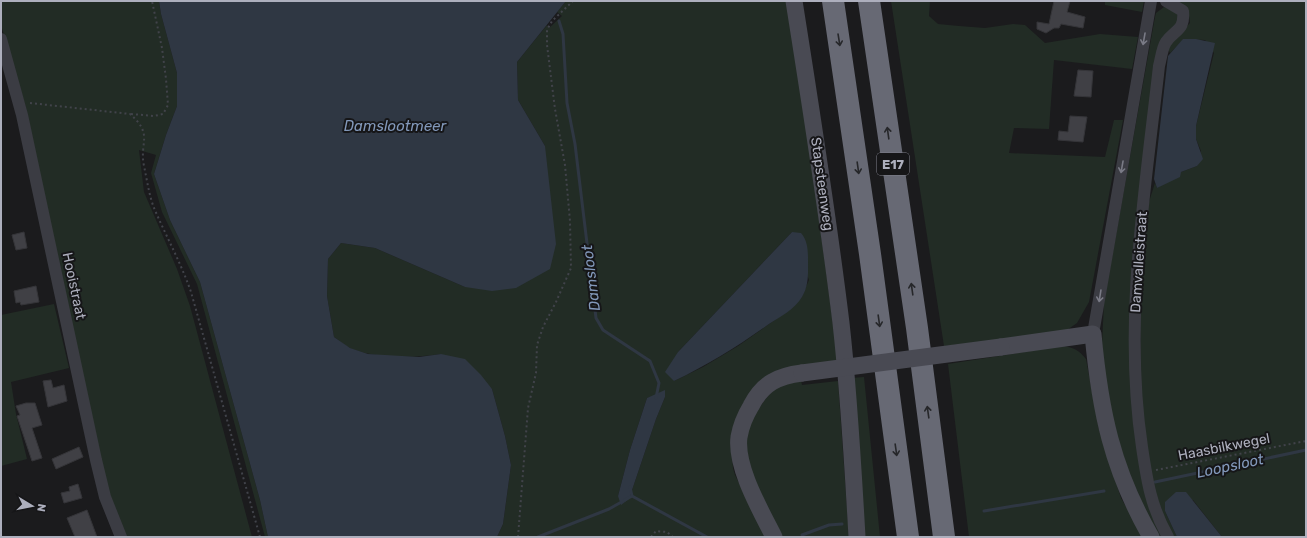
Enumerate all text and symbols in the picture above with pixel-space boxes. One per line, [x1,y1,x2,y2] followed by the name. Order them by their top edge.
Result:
[835,33,843,46] one-way arrow
[1140,33,1148,46] one-way arrow
[344,117,447,135] water label: Damslootmeer
[884,127,892,140] one-way arrow
[807,136,837,232] street label: Stapsteenweg
[877,153,909,175] road number: E17
[854,161,862,174] one-way arrow
[1117,161,1125,174] one-way arrow
[1127,210,1151,313] street label: Damvalleistraat
[578,244,604,312] water label: Damsloot
[59,251,90,322] street label: Hooistraat
[908,283,916,296] one-way arrow
[1095,289,1103,302] one-way arrow
[875,314,883,327] one-way arrow
[925,406,932,419] one-way arrow
[1177,430,1271,464] street label: Haasbilkwegel
[892,443,900,456] one-way arrow
[1195,450,1266,482] water label: Loopsloot
[12,486,52,526] north arrow
[34,503,48,513] text: N

